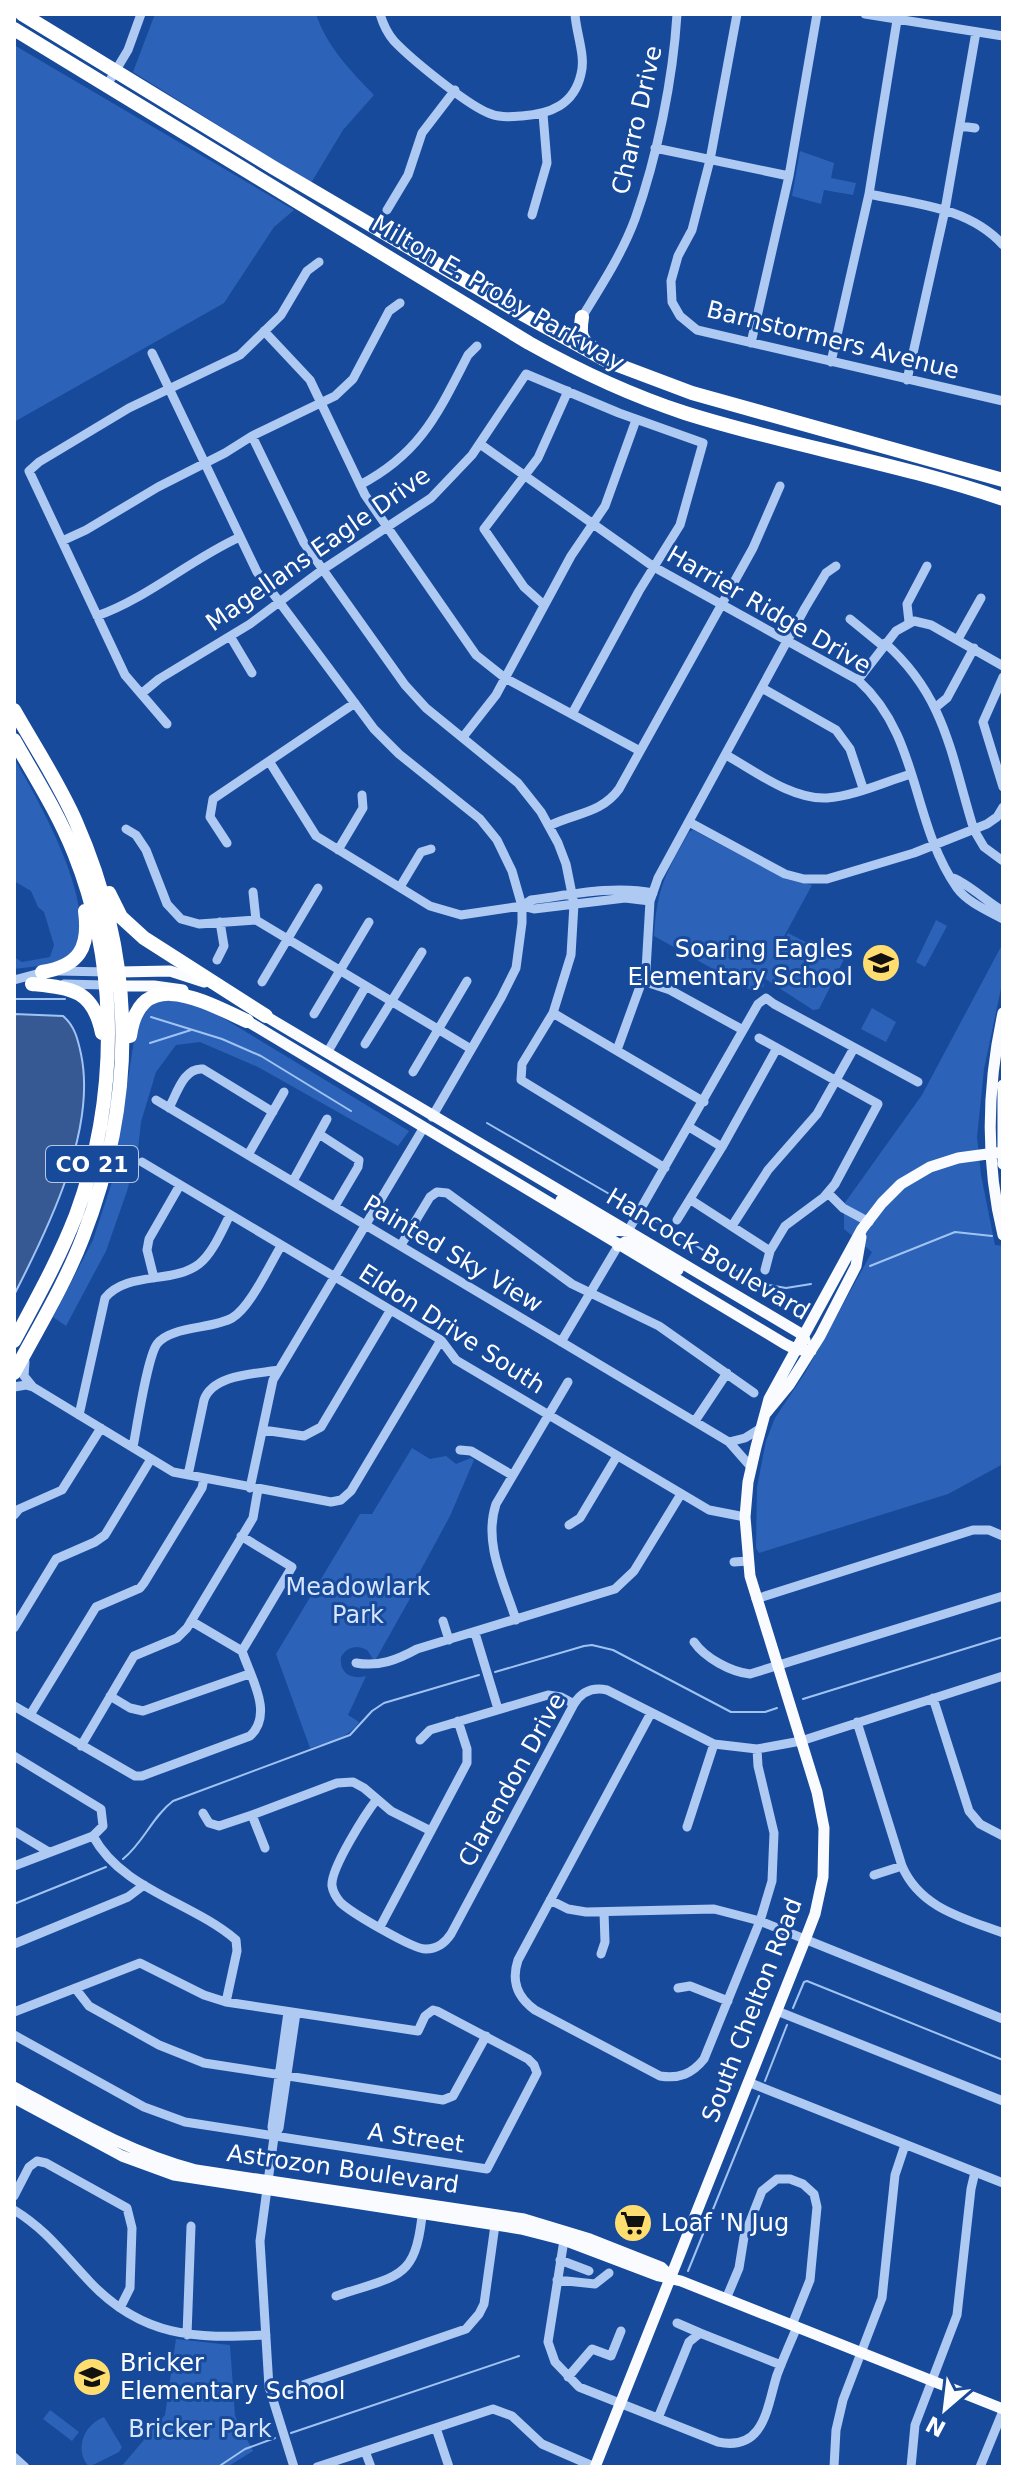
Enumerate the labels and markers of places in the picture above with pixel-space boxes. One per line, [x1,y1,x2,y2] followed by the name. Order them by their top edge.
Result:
[628,935,853,991] place label: Soaring Eagles Elementary School
[860,942,902,984] school or university icon: Soaring Eagles Elementary School
[612,2202,654,2244] supermarket icon: Loaf 'N Jug
[661,2209,789,2237] place label: Loaf 'N Jug
[120,2349,345,2405] place label: Bricker Elementary School
[71,2356,113,2398] school or university icon: Bricker Elementary School

